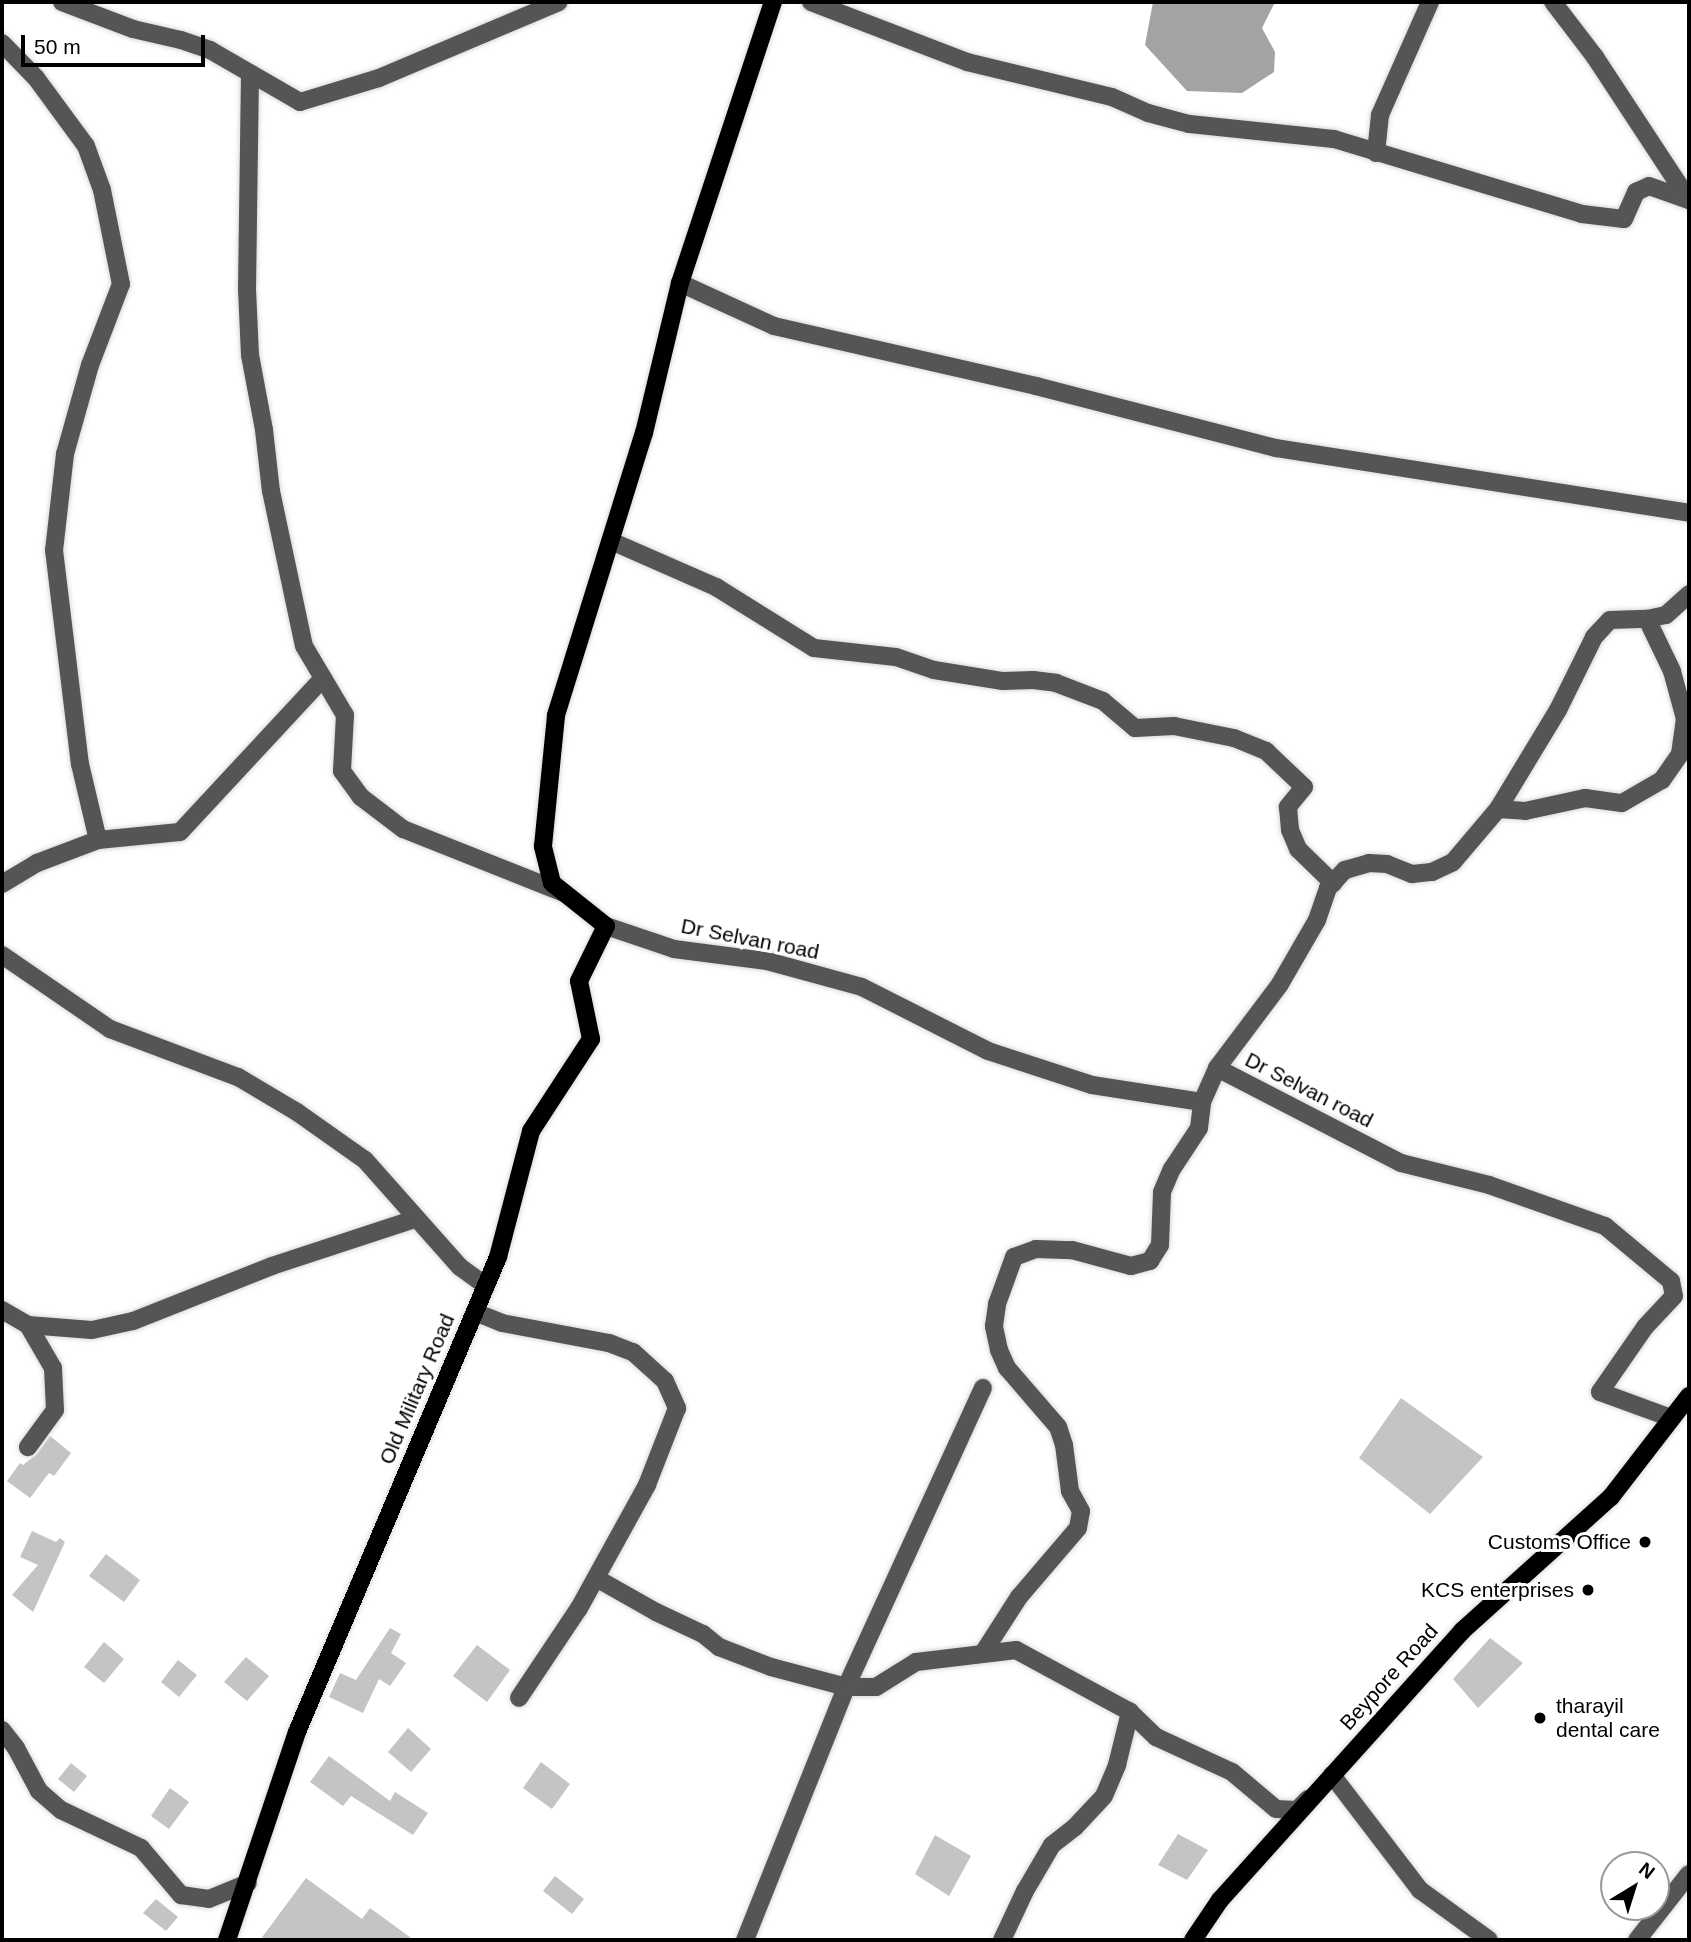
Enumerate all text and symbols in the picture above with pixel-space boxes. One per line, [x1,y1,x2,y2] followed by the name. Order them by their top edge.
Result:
[24,21,208,65] scale bar
[34,35,81,58] text: 50 m
[679,913,821,965] street label: Dr Selvan road
[1241,1047,1377,1133] street label: Dr Selvan road
[374,1310,460,1468] street label: Old Military Road
[1488,1529,1631,1555] place label: Customs Office
[1637,1534,1653,1550] marker: Customs Office
[1421,1577,1574,1603] place label: KCS enterprises
[1580,1582,1596,1598] marker: KCS enterprises
[1335,1619,1443,1735] street label: Beypore Road
[1556,1693,1660,1743] place label: tharayil dental care
[1530,1708,1550,1728] marker: tharayil dental care
[1600,1851,1670,1921] north arrow
[1635,1858,1659,1883] text: N

